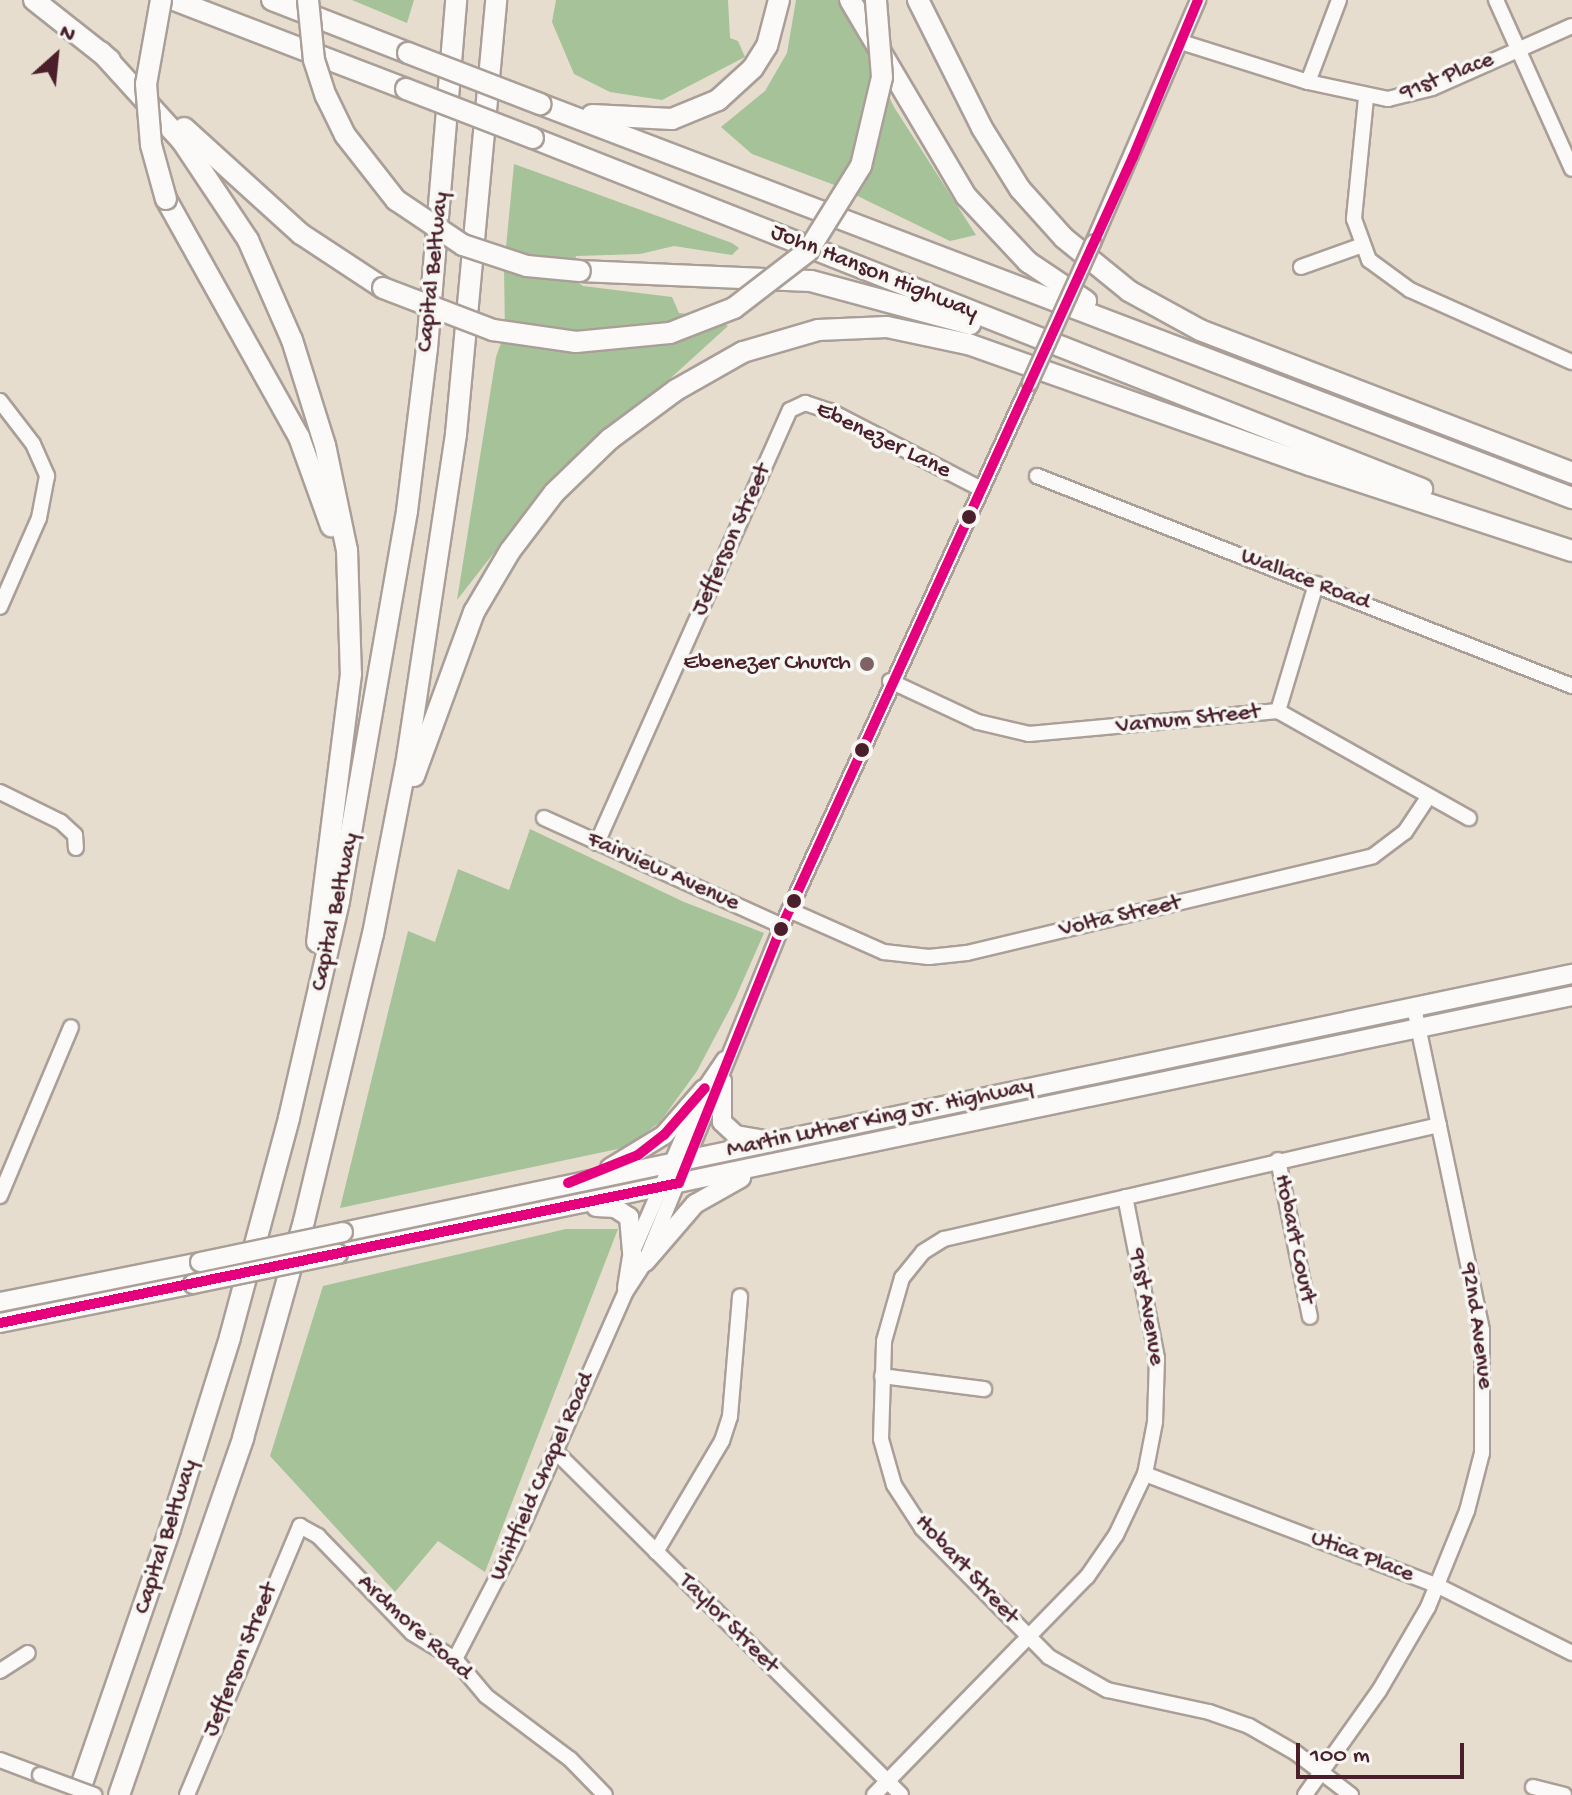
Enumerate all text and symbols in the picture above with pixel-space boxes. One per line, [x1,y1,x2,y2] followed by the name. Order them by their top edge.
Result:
[16,16,96,96] north arrow
[55,20,79,49] text: N
[1396,46,1498,108] street label: 91st Place
[411,190,457,354] street label: Capital Beltway
[766,218,982,328] street label: John Hanson Highway
[811,396,955,486] street label: Ebenezer Lane
[686,460,778,620] street label: Jefferson Street
[961,509,977,525] unlabelled marker
[1236,542,1374,618] street label: Wallace Road
[683,650,851,678] place label: Ebenezer Church
[858,655,876,673] marker: Ebenezer Church
[1115,698,1261,742] street label: Varnum Street
[854,742,870,758] unlabelled marker
[582,826,744,918] street label: Fairview Avenue
[305,830,367,994] street label: Capital Beltway
[1056,889,1184,945] street label: Volta Street
[786,893,802,909] unlabelled marker
[773,921,789,937] unlabelled marker
[724,1072,1036,1166] street label: Martin Luther King Jr. Highway
[1266,1172,1322,1306] street label: Hobart Court
[1122,1246,1170,1368] street label: 91st Avenue
[1453,1261,1499,1391] street label: 92nd Avenue
[484,1368,602,1586] street label: Whitfield Chapel Road
[128,1456,206,1618] street label: Capital Beltway
[908,1509,1024,1631] street label: Hobart Street
[1306,1524,1418,1590] street label: Utica Place
[672,1568,784,1680] street label: Taylor Street
[350,1569,478,1687] street label: Ardmore Road
[197,1579,285,1741] street label: Jefferson Street
[1300,1727,1468,1777] scale bar
[1310,1742,1370,1771] text: 100 m

